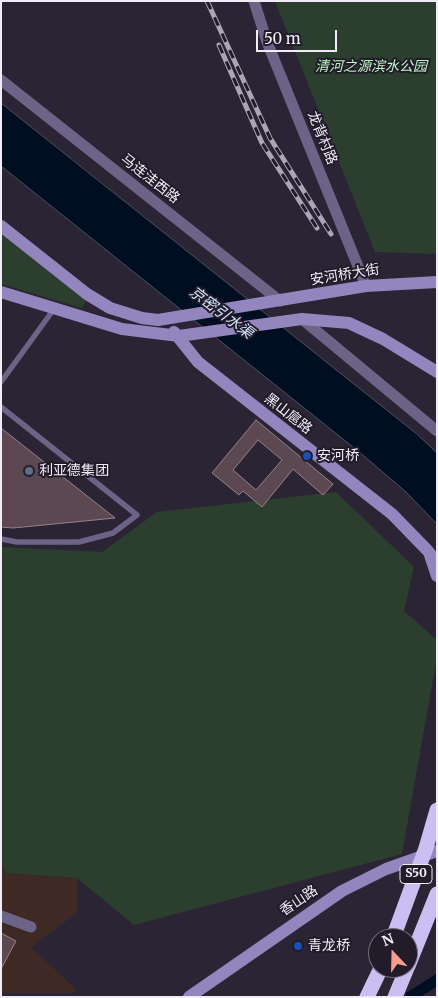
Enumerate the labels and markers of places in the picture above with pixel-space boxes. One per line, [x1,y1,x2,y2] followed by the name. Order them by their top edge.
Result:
[317,448,359,464] place label: 安河桥
[301,450,313,462] marker: 安河桥
[39,463,109,479] place label: 利亚德集团
[23,465,35,477] marker: 利亚德集团
[308,938,350,954] place label: 青龙桥
[292,940,304,952] marker: 青龙桥

